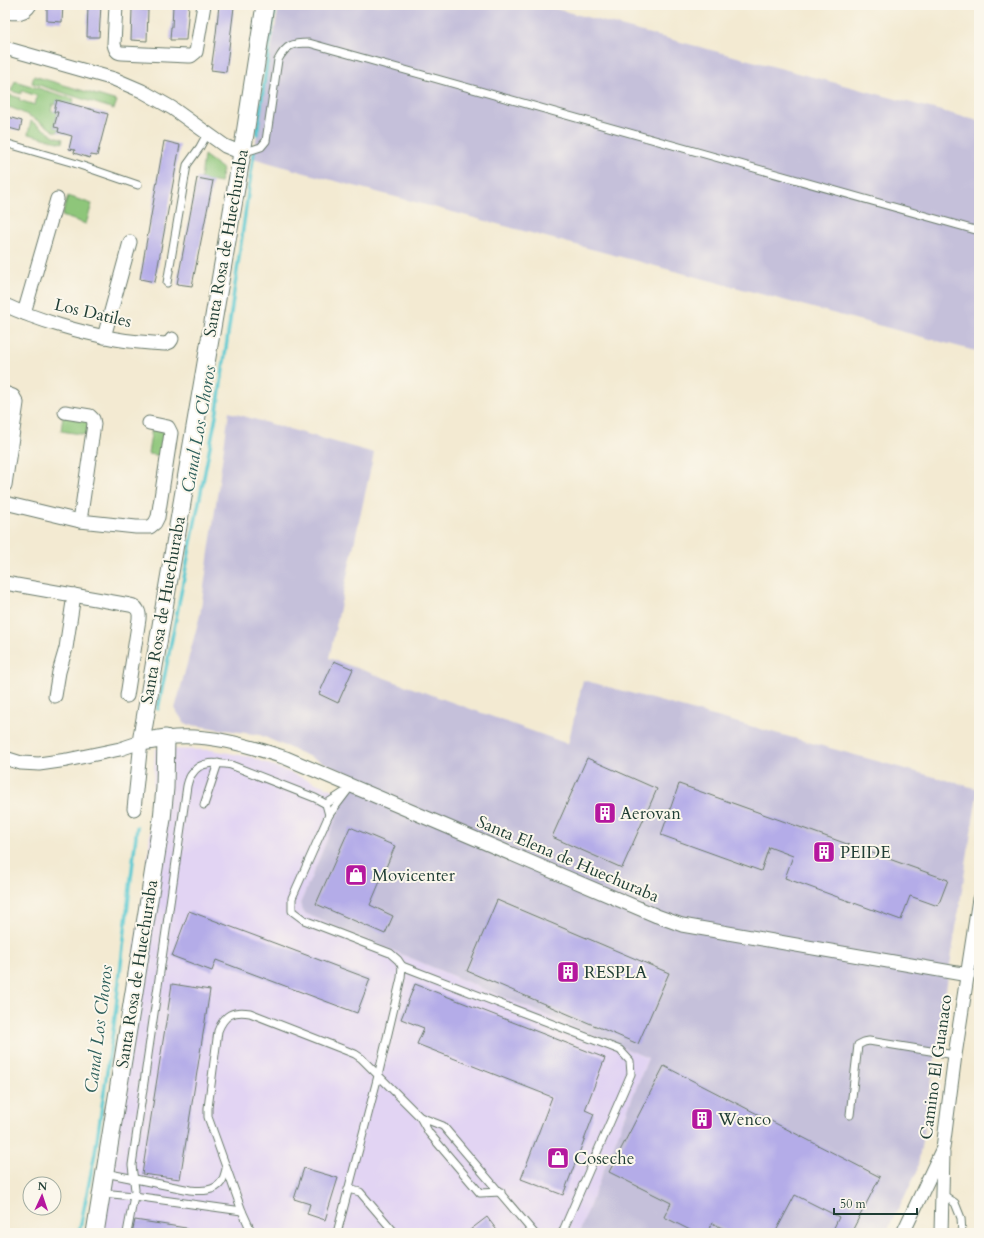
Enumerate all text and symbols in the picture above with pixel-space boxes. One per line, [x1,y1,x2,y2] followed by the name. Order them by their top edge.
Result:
[198,147,254,339] street label: Santa Rosa de Huechuraba
[52,293,134,333] street label: Los Datiles
[176,363,222,495] water label: Canal Los Choros
[135,514,191,706] street label: Santa Rosa de Huechuraba
[592,800,618,826] building icon: Aerovan
[620,802,681,825] place label: Aerovan
[473,810,663,908] street label: Santa Elena de Huechuraba
[811,839,837,865] building icon: PEIDE
[840,841,891,864] place label: PEIDE
[343,862,369,888] shop icon: Movicenter
[372,864,456,887] place label: Movicenter
[111,878,163,1070] street label: Santa Rosa de Huechuraba
[555,959,581,985] building icon: RESPLA
[584,961,648,984] place label: RESPLA
[79,964,119,1094] water label: Canal Los Choros
[914,993,958,1141] street label: Camino El Guanaco
[689,1106,715,1132] building icon: Wenco
[717,1108,771,1131] place label: Wenco
[545,1145,571,1171] shop icon: Coseche
[574,1147,634,1170] place label: Coseche
[22,1176,62,1216] north arrow
[37,1179,48,1194] text: N
[834,1190,917,1216] scale bar
[840,1196,867,1212] text: 50 m

